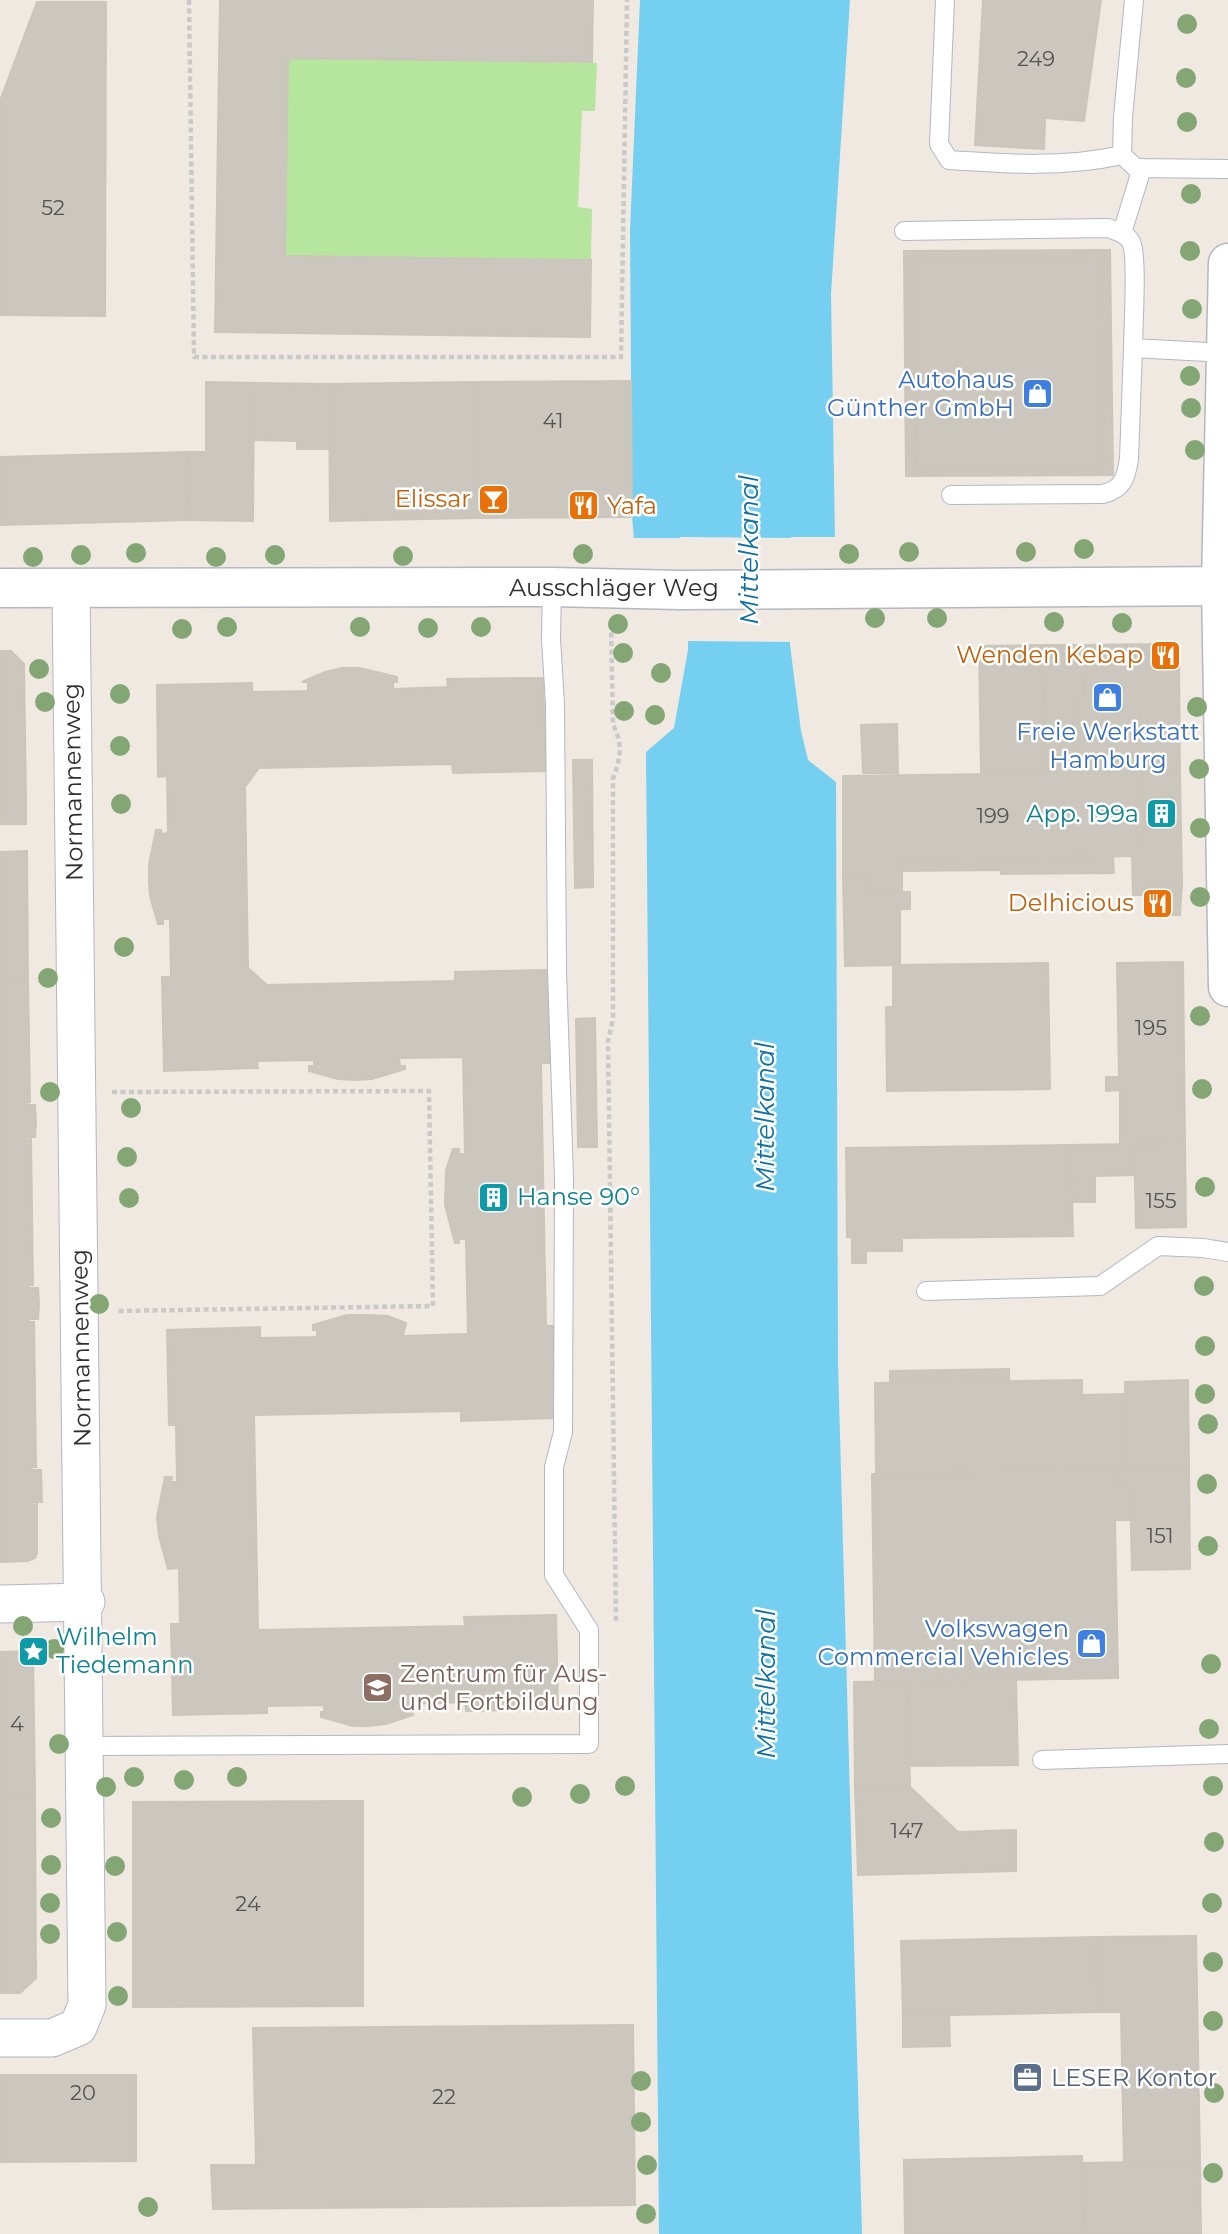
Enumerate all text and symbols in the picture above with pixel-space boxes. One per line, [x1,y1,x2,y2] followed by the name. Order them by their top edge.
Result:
[1017,46,1055,71] house number: 249
[41,195,65,220] house number: 52
[827,365,1014,422] place label: Autohaus Günther GmbH
[1020,377,1054,411] shop icon: Autohaus Günther GmbH
[543,408,563,433] house number: 41
[733,475,765,625] water label: Mittelkanal
[477,482,511,516] bar icon: Elissar
[395,484,471,513] place label: Elissar
[567,489,601,523] restaurant icon: Yafa
[607,491,657,520] place label: Yafa
[509,573,719,602] street label: Ausschläger Weg
[1149,638,1183,672] restaurant icon: Wenden Kebap
[956,640,1143,669] place label: Wenden Kebap
[1091,681,1125,715] shop icon: Freie Werkstatt Hamburg
[56,683,89,881] street label: Normannenweg
[1016,717,1200,774] place label: Freie Werkstatt Hamburg
[1145,797,1179,831] building icon: App. 199a
[1026,799,1139,828] place label: App. 199a
[976,803,1010,828] house number: 199
[1140,886,1174,920] restaurant icon: Delhicious
[1008,888,1134,917] place label: Delhicious
[1135,1015,1167,1040] house number: 195
[749,1042,781,1192] water label: Mittelkanal
[477,1180,511,1214] building icon: Hanse 90°
[517,1182,640,1211] place label: Hanse 90°
[1145,1188,1177,1213] house number: 155
[64,1249,97,1447] street label: Normannenweg
[1146,1523,1174,1548] house number: 151
[750,1609,782,1759] water label: Mittelkanal
[817,1614,1069,1671] place label: Volkswagen Commercial Vehicles
[56,1622,194,1679] place label: Wilhelm Tiedemann
[1075,1626,1109,1660] shop icon: Volkswagen Commercial Vehicles
[16,1634,50,1668] place icon: Wilhelm Tiedemann
[400,1659,607,1716] place label: Zentrum für Aus- und Fortbildung
[360,1671,394,1705] school or university icon: Zentrum für Aus- und Fortbildung
[10,1711,24,1736] house number: 4
[891,1818,923,1843] house number: 147
[235,1891,261,1916] house number: 24
[1011,2061,1045,2095] office icon: LESER Kontor
[1051,2063,1217,2092] place label: LESER Kontor
[70,2080,96,2105] house number: 20
[432,2084,456,2109] house number: 22

